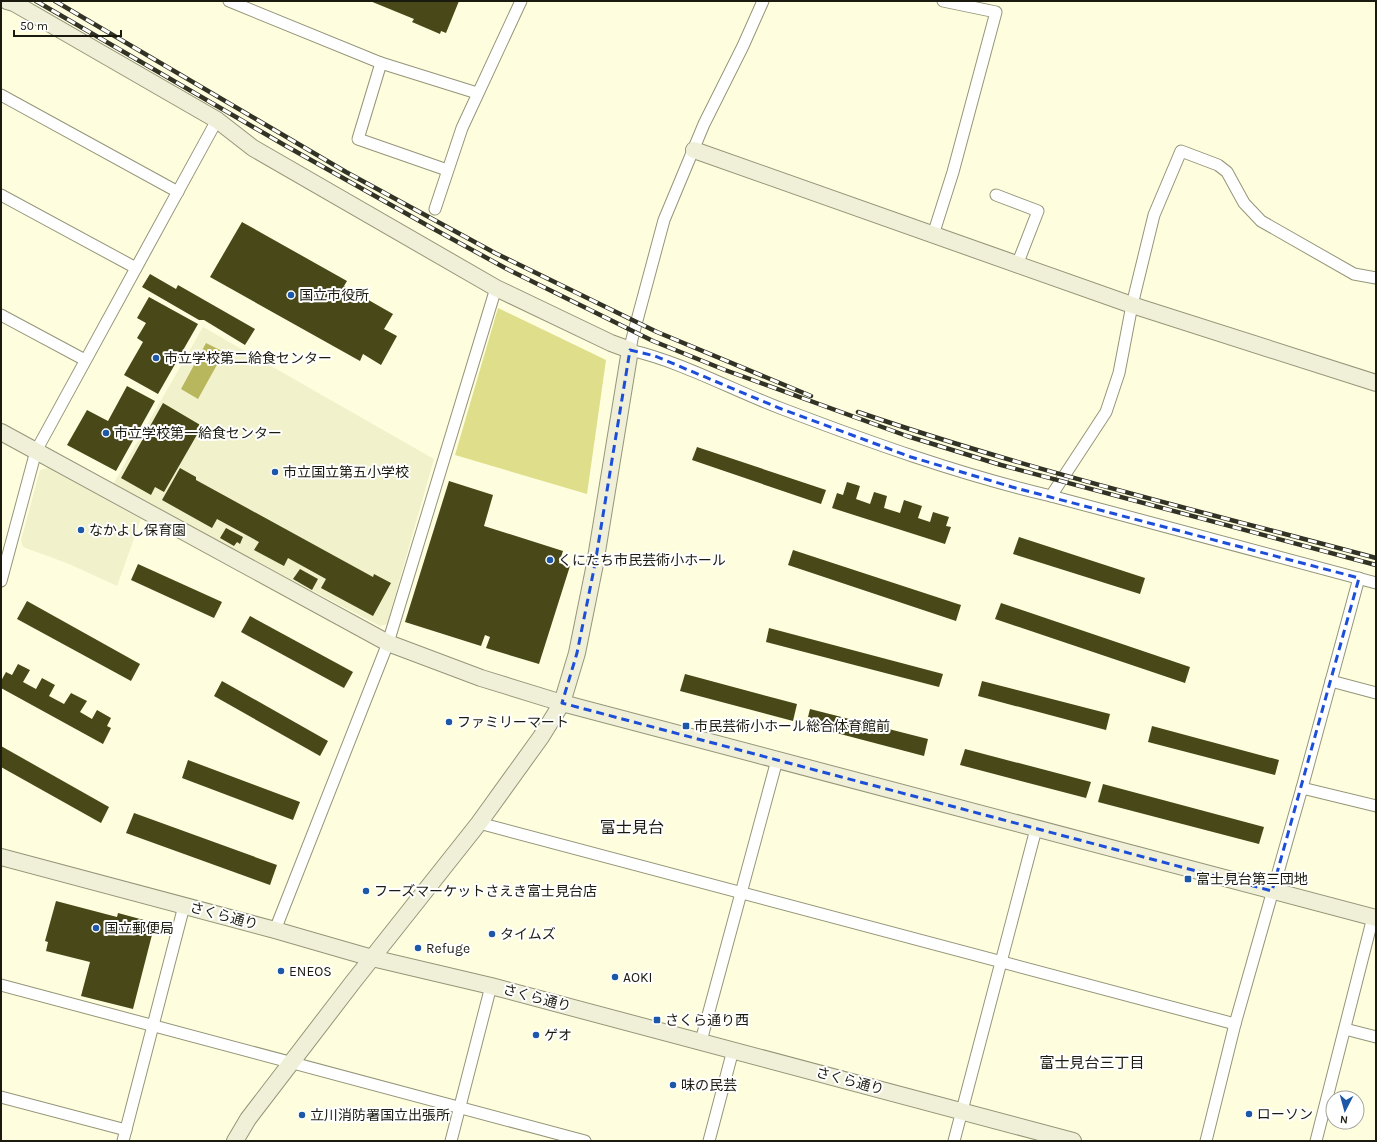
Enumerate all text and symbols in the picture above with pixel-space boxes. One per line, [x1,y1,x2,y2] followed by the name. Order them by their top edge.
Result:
[14,12,121,38] scale bar
[20,19,48,33] text: 50 m
[299,287,369,304] place label: 国立市役所
[286,290,296,300] marker: 国立市役所
[164,350,332,367] place label: 市立学校第二給食センター
[151,353,161,363] marker: 市立学校第二給食センター
[114,425,282,442] place label: 市立学校第一給食センター
[101,428,111,438] marker: 市立学校第一給食センター
[283,464,409,481] place label: 市立国立第五小学校
[270,467,280,477] marker: 市立国立第五小学校
[89,522,186,539] place label: なかよし保育園
[76,525,86,535] marker: なかよし保育園
[558,552,726,569] place label: くにたち市民芸術小ホール
[545,555,555,565] marker: くにたち市民芸術小ホール
[457,714,569,731] place label: ファミリーマート
[444,717,454,727] marker: ファミリーマート
[694,718,890,735] place label: 市民芸術小ホール総合体育館前
[681,721,691,731] marker: 市民芸術小ホール総合体育館前
[600,818,664,837] district label: 富士見台
[1196,871,1308,888] place label: 富士見台第三団地
[1183,874,1193,884] marker: 富士見台第三団地
[374,883,597,900] place label: フーズマーケットさえき富士見台店
[361,886,371,896] marker: フーズマーケットさえき富士見台店
[188,899,260,933] street label: さくら通り
[104,920,174,937] place label: 国立郵便局
[91,923,101,933] marker: 国立郵便局
[500,926,556,943] place label: タイムズ
[487,929,497,939] marker: タイムズ
[426,940,470,957] place label: Refuge
[413,943,423,953] marker: Refuge
[289,963,332,980] place label: ENEOS
[276,966,286,976] marker: ENEOS
[623,969,653,986] place label: AOKI
[610,972,620,982] marker: AOKI
[501,981,573,1015] street label: さくら通り
[665,1012,749,1029] place label: さくら通り西
[652,1015,662,1025] marker: さくら通り西
[544,1027,572,1044] place label: ゲオ
[531,1030,541,1040] marker: ゲオ
[1039,1054,1145,1072] district label: 富士見台三丁目
[814,1064,886,1098] street label: さくら通り
[681,1077,737,1094] place label: 味の民芸
[668,1080,678,1090] marker: 味の民芸
[1325,1090,1365,1130] north arrow
[1257,1106,1313,1123] place label: ローソン
[310,1107,450,1124] place label: 立川消防署国立出張所
[1244,1109,1254,1119] marker: ローソン
[297,1110,307,1120] marker: 立川消防署国立出張所
[1339,1113,1349,1126] text: N

